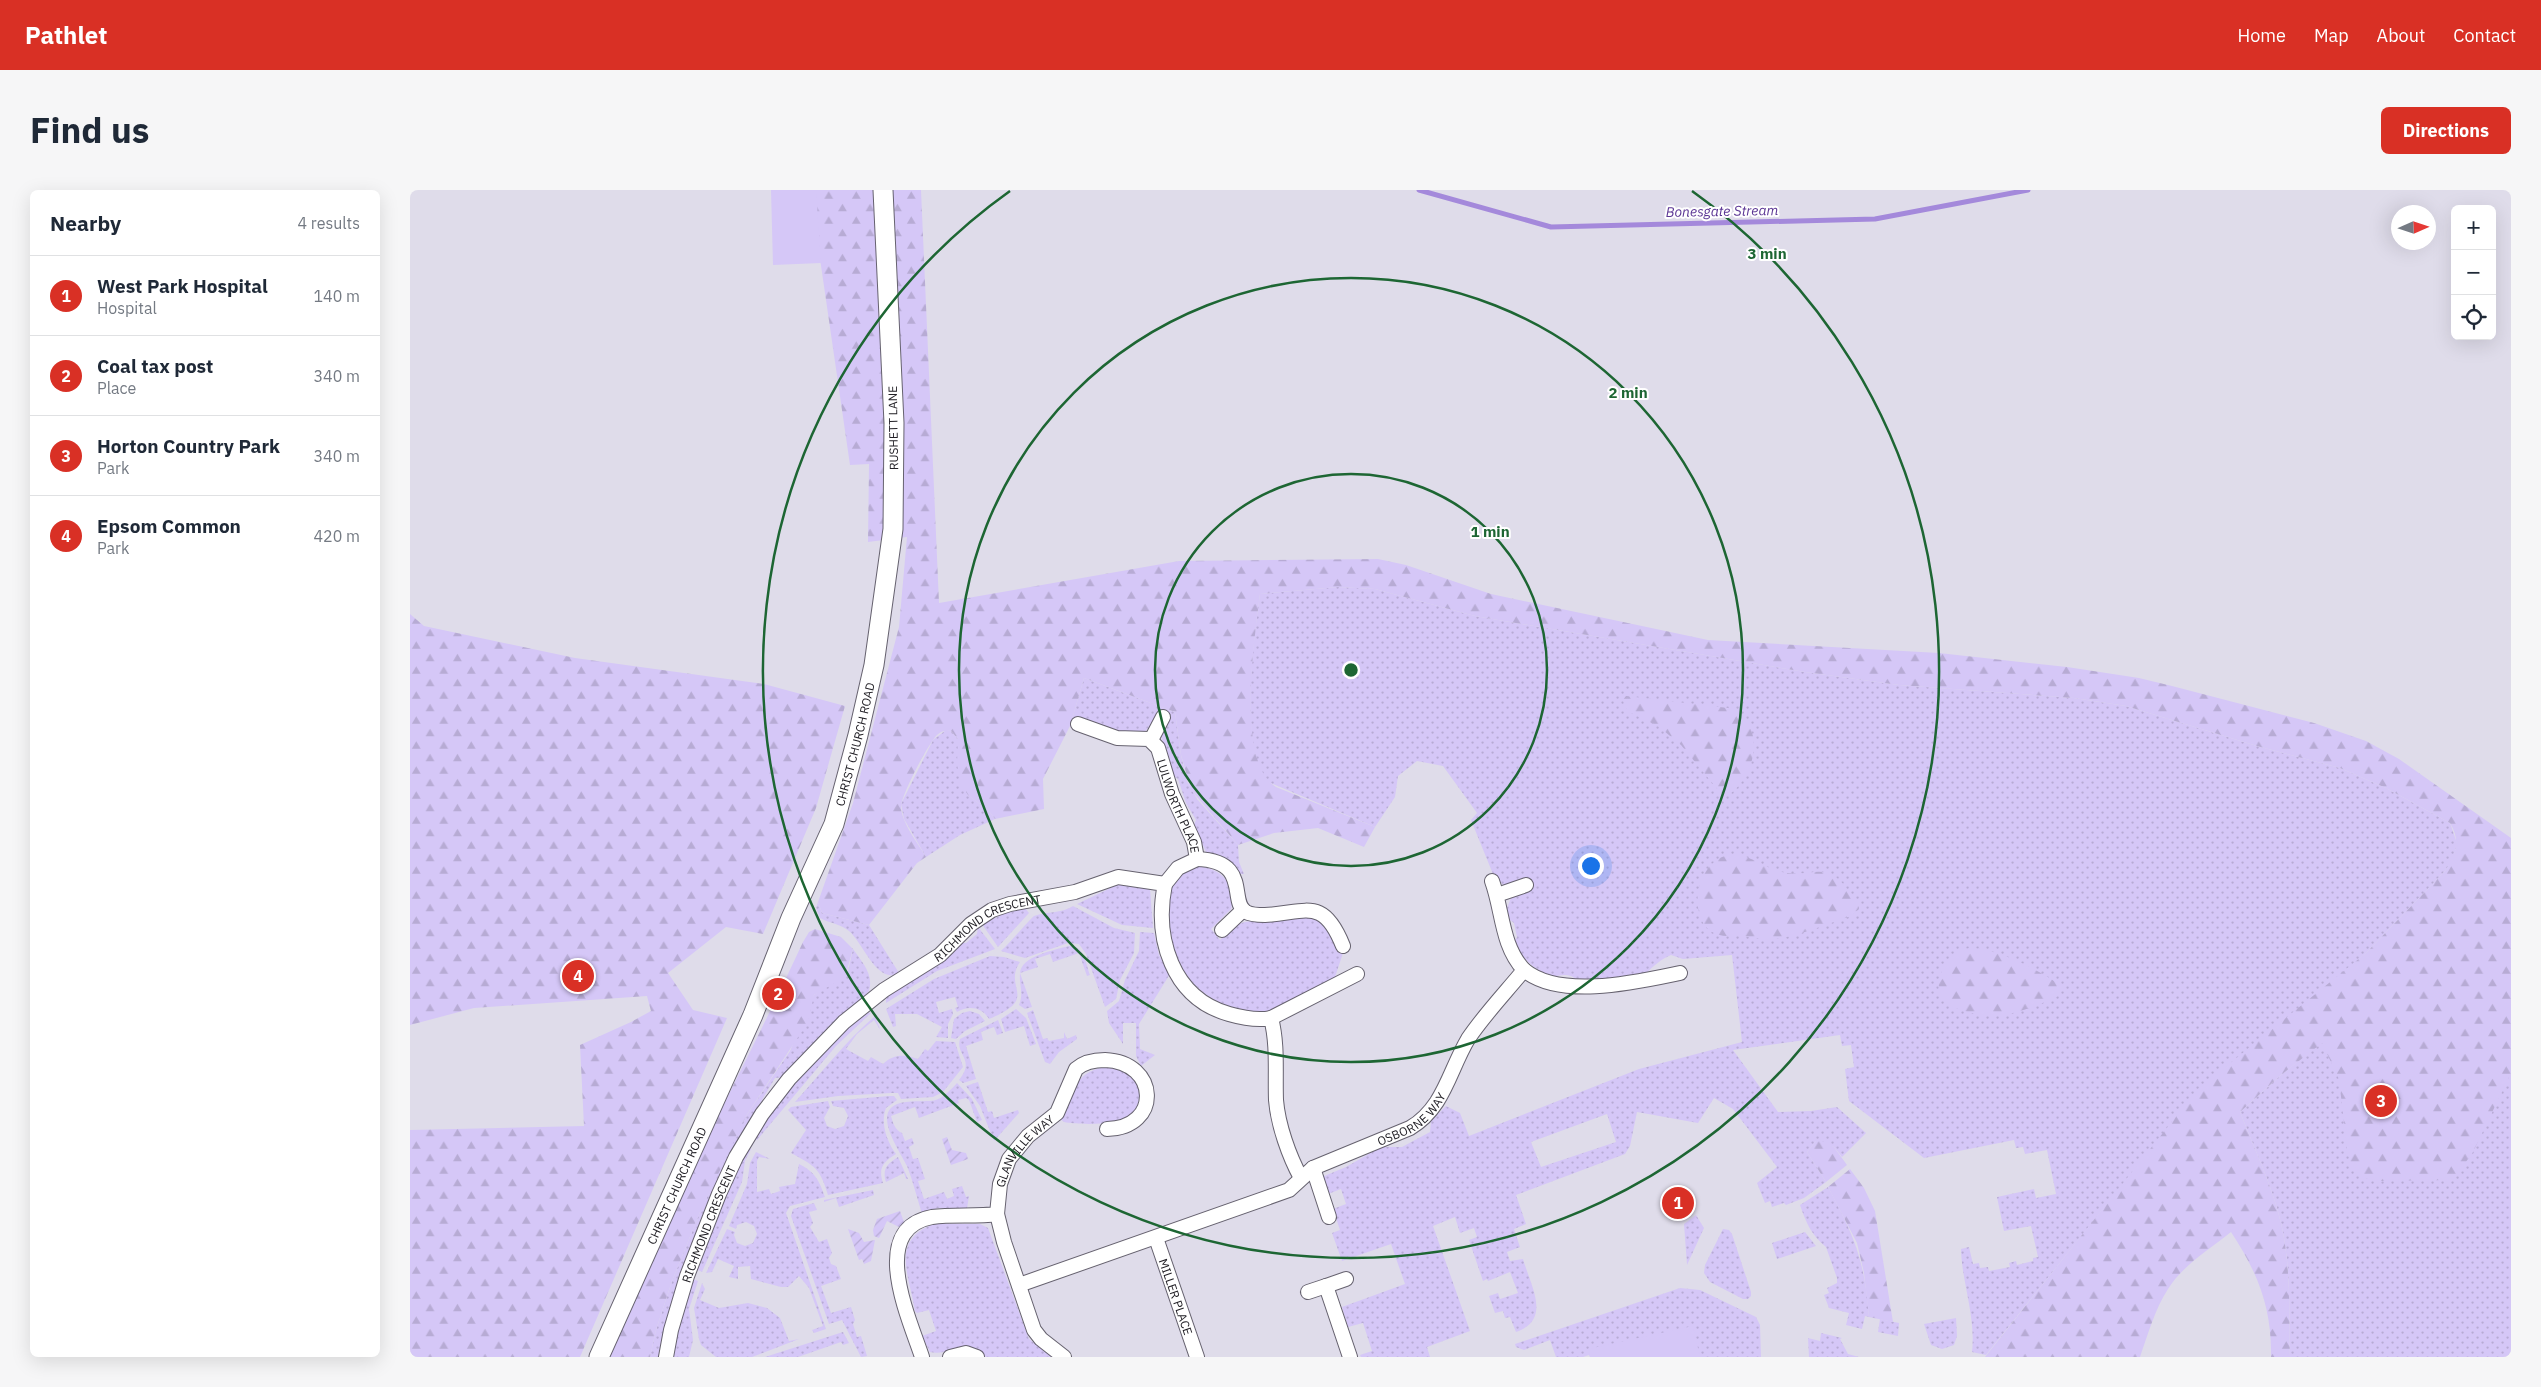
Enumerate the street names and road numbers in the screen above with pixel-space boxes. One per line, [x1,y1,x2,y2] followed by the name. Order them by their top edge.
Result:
[885,386,901,470] street label: RUSHETT LANE
[832,681,877,808] street label: CHRIST CHURCH ROAD
[1154,757,1203,854] street label: LULWORTH PLACE
[931,891,1042,965] street label: RICHMOND CRESCENT
[1375,1090,1448,1148] street label: OSBORNE WAY
[992,1111,1057,1189] street label: GLANVILLE WAY
[643,1125,709,1247] street label: CHRIST CHURCH ROAD
[678,1163,739,1284] street label: RICHMOND CRESCENT
[1156,1257,1196,1337] street label: MILLER PLACE

